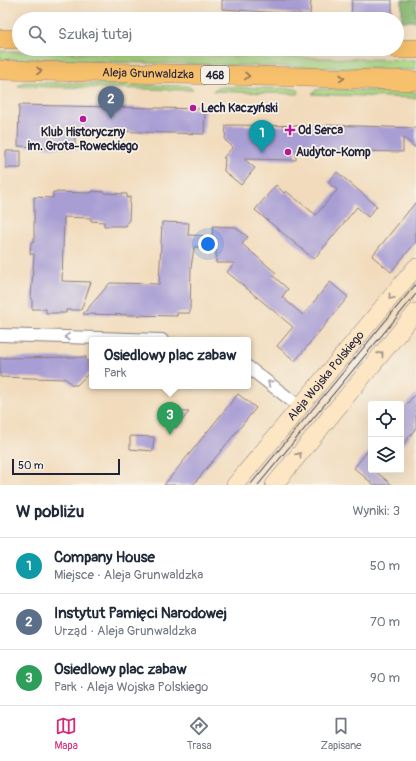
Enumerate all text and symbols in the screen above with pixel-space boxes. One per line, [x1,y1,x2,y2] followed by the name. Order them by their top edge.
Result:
[12,12,404,56] search box
[26,23,48,45] icon: search
[58,25,132,44] text: Szukaj tutaj
[102,65,195,82] street label: Aleja Grunwaldzka
[36,66,42,75] one-way arrow
[201,66,229,84] road number: 468
[244,72,250,80] one-way arrow
[339,74,345,83] one-way arrow
[98,86,124,119] pin: 2
[201,101,278,116] place label: Lech Kaczyński
[188,103,198,113] marker: Lech Kaczyński
[78,114,88,124] marker: Klub Historyczny im. Grota-Roweckiego
[249,120,275,153] pin: 1
[298,123,343,138] place label: Od Serca
[28,125,139,154] place label: Klub Historyczny im. Grota-Roweckiego
[285,125,295,135] marker: Od Serca
[296,145,371,160] place label: Audytor-Komp
[283,147,293,157] marker: Audytor-Komp
[198,234,218,254] your location
[389,292,396,299] one-way arrow
[284,327,368,424] street label: Aleja Wojska Polskiego
[64,333,70,341] one-way arrow
[89,337,251,389] popup
[104,346,236,365] text: Osiedlowy plac zabaw
[377,352,384,359] one-way arrow
[104,365,126,381] text: Park
[267,381,274,388] one-way arrow
[368,401,404,473] map controls
[368,401,404,437] button: locate
[157,402,183,435] pin: 3
[368,437,404,473] button: layers
[295,452,302,459] one-way arrow
[12,457,120,476] scale bar
[18,459,44,472] text: 50 m
[16,501,84,522] text: W pobliżu
[352,503,400,519] text: Wyniki: 3
[54,548,155,567] text: Company House
[26,558,32,574] text: 1
[370,558,400,574] text: 50 m
[54,567,203,583] text: Miejsce · Aleja Grunwaldzka
[54,604,227,623] text: Instytut Pamięci Narodowej
[25,614,33,630] text: 2
[370,614,400,630] text: 70 m
[54,623,196,639] text: Urząd · Aleja Grunwaldzka
[54,660,187,679] text: Osiedlowy plac zabaw
[25,670,33,686] text: 3
[370,670,400,686] text: 90 m
[54,679,208,695] text: Park · Aleja Wojska Polskiego
[54,715,78,752] tab: Mapa
[187,715,212,752] tab: Trasa
[320,715,362,752] tab: Zapisane

